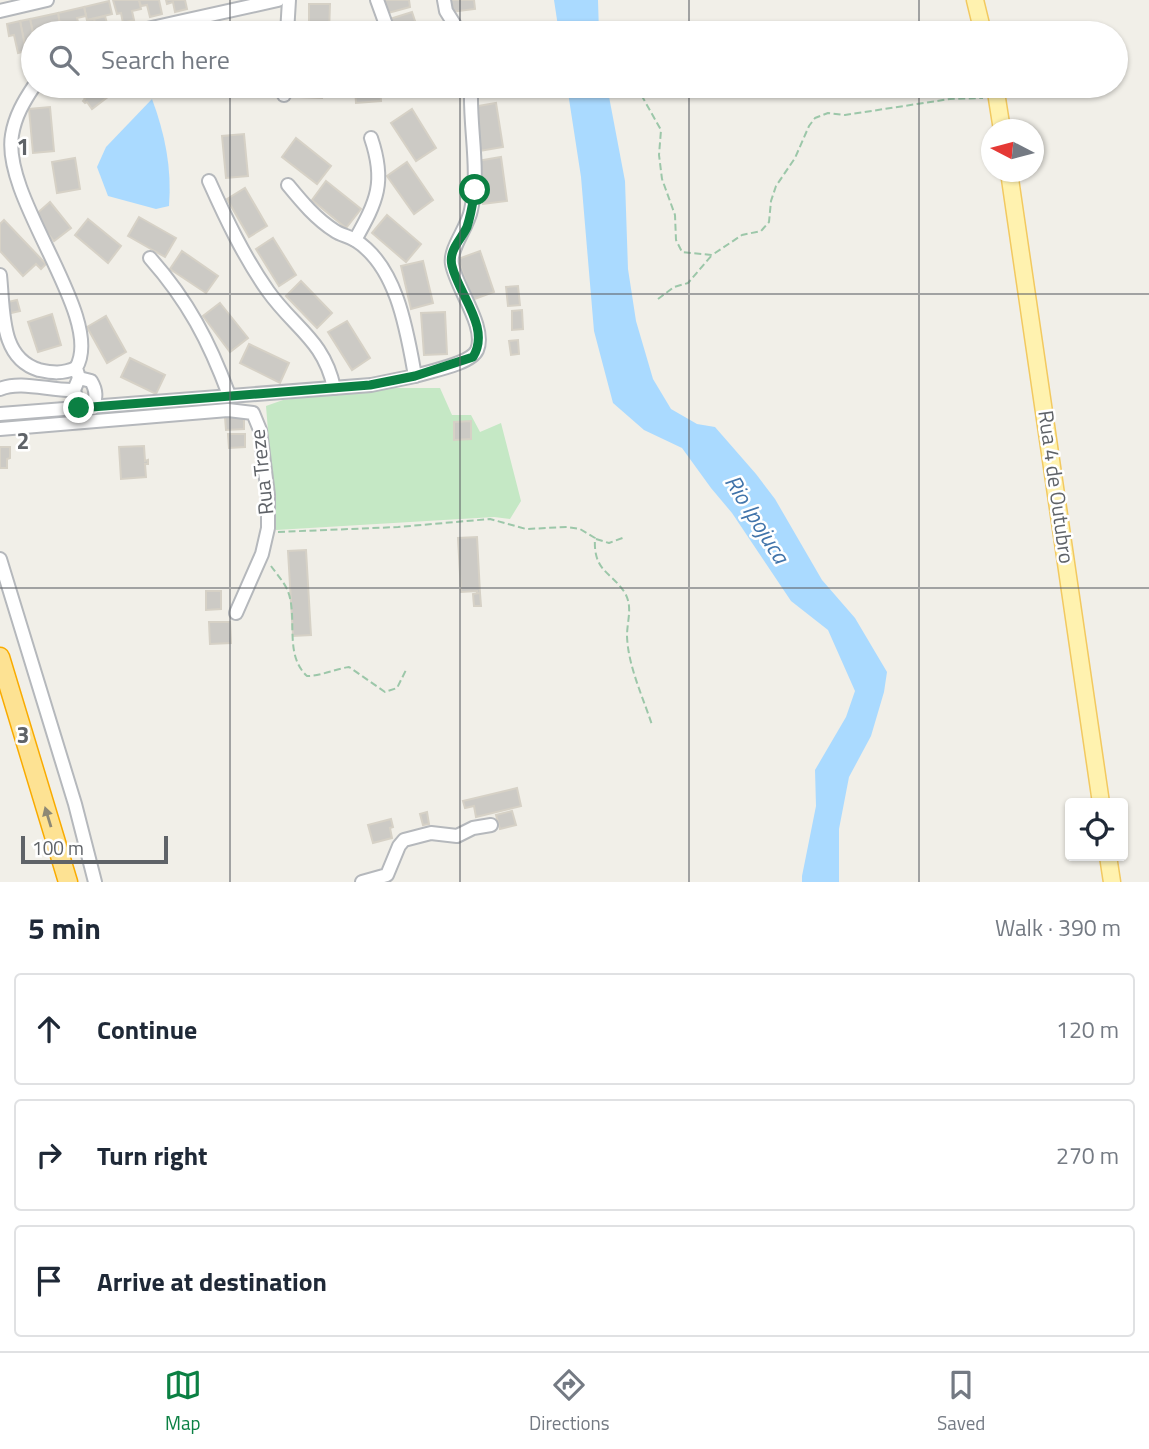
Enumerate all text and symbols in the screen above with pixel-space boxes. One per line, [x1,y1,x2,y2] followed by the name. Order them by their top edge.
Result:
[21,21,1128,98] search box
[101,40,230,79] text: Search here
[45,41,83,79] icon: search
[981,119,1044,182] north arrow
[17,129,29,164] text: 1
[459,174,490,205] route start
[63,392,94,423] route end
[1030,408,1084,566] street label: Rua 4 de Outubro
[17,423,29,458] text: 2
[241,428,281,517] street label: Rua Treze
[716,467,799,571] water label: Rio Ipojuca
[17,717,29,752] text: 3
[1065,798,1128,861] map controls
[1065,798,1128,861] button: locate
[43,806,53,827] one-way arrow
[21,833,168,865] scale bar
[32,833,84,862] text: 100 m
[28,905,101,951] text: 5 min
[995,910,1121,945] text: Walk · 390 m
[30,1010,68,1048] icon: ahead
[97,1010,197,1049] text: Continue
[1056,1012,1119,1047] text: 120 m
[30,1136,68,1174] icon: right
[97,1136,208,1175] text: Turn right
[1056,1138,1119,1173] text: 270 m
[30,1262,68,1300] icon: arrive
[97,1262,327,1301] text: Arrive at destination
[164,1366,202,1437] tab: Map
[529,1366,610,1437] tab: Directions
[937,1366,985,1437] tab: Saved

